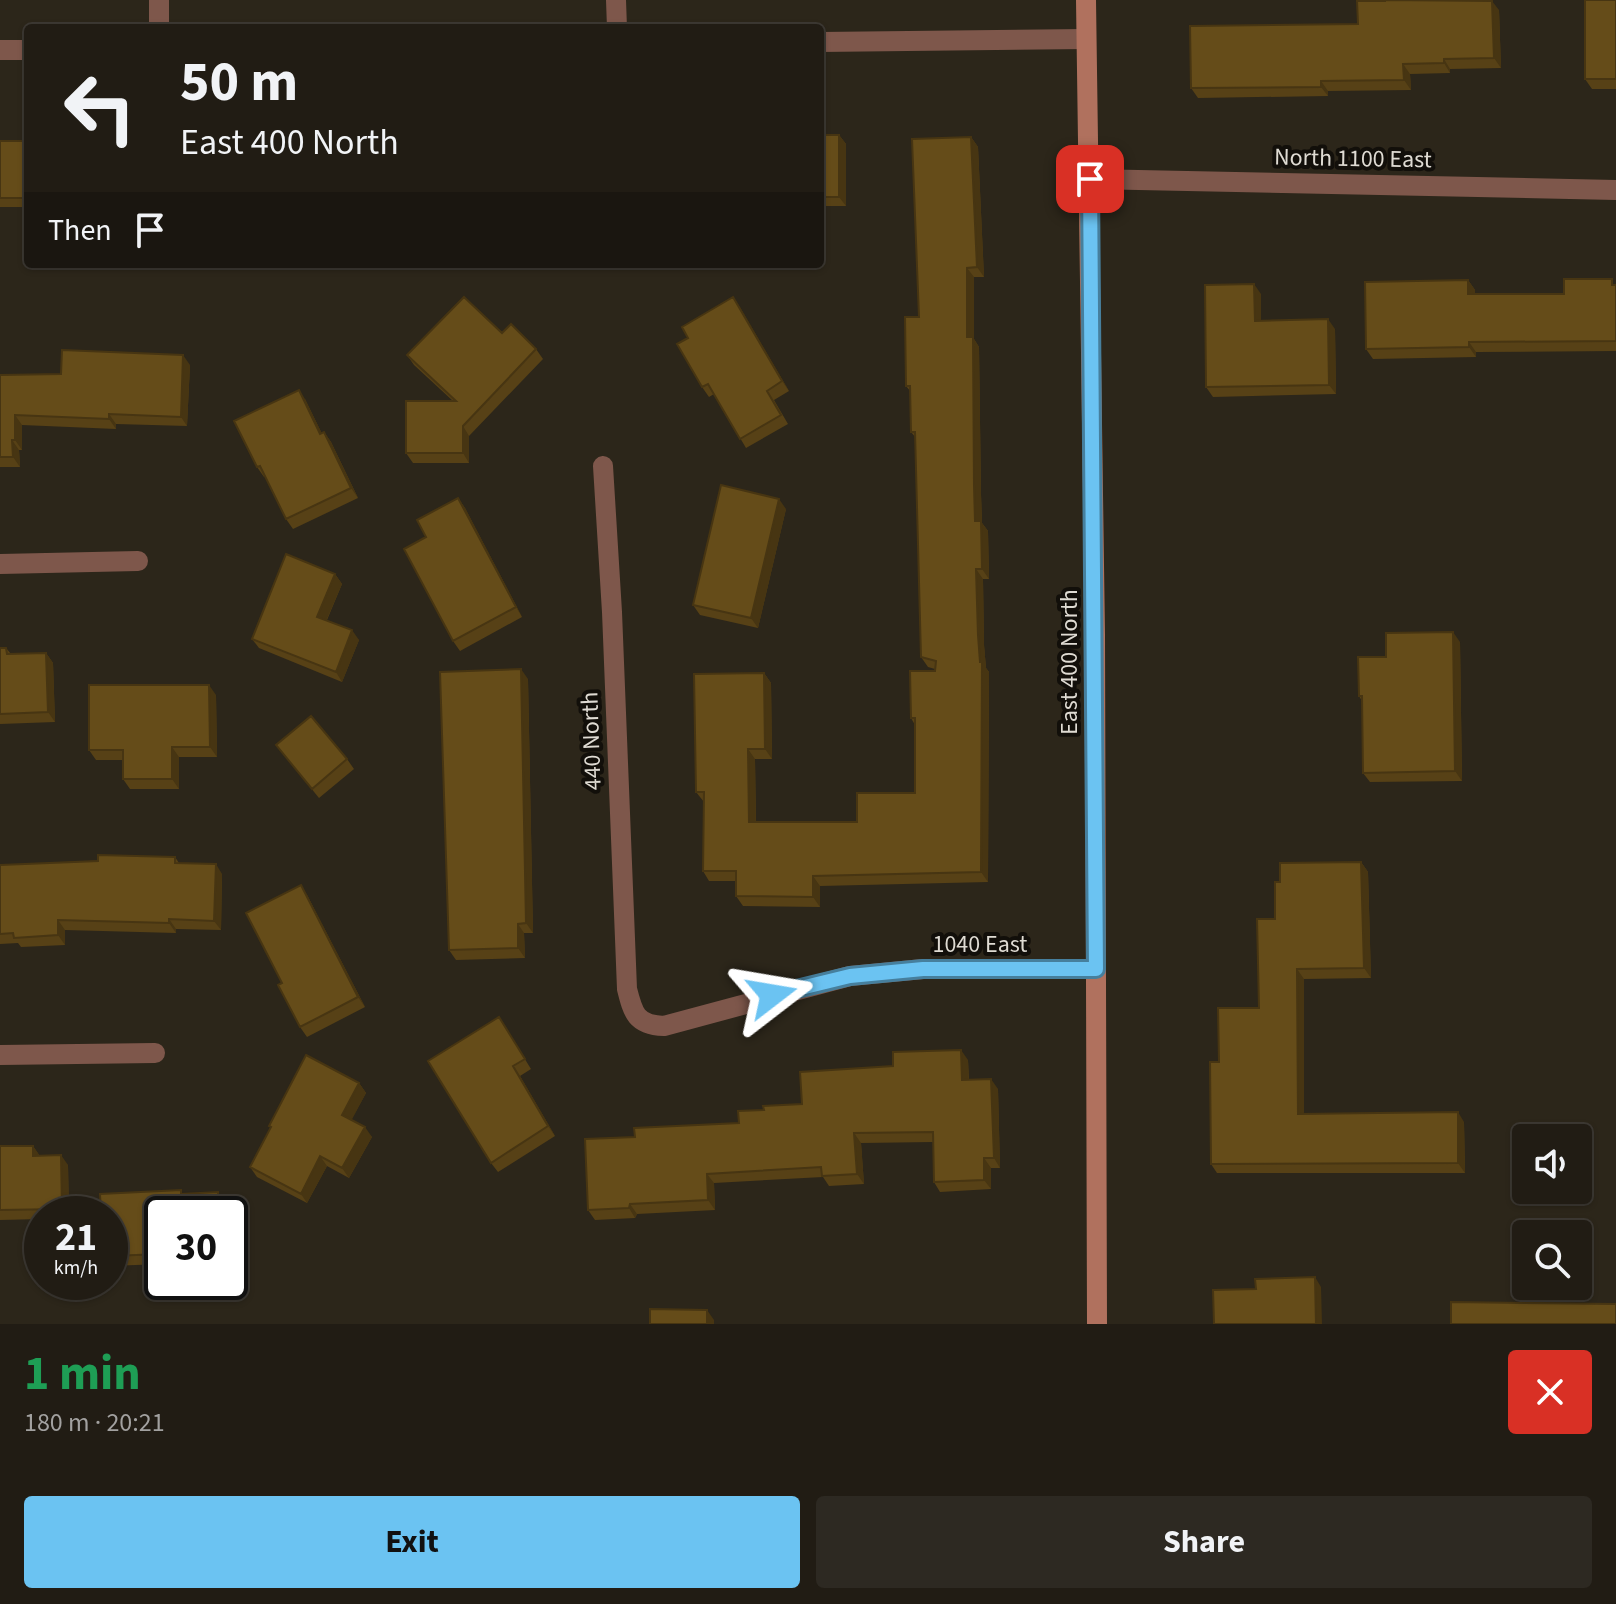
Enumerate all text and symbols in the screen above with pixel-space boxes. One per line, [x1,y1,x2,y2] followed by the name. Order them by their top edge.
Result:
[180,43,298,122] text: 50 m
[48,56,152,160] icon: left
[180,117,399,168] text: East 400 North
[1274,140,1432,177] street label: North 1100 East
[1056,145,1124,213] pin
[1068,157,1112,201] icon: arrive
[128,208,172,252] icon: arrive
[48,209,112,252] text: Then
[1052,589,1087,735] street label: East 400 North
[572,691,611,791] street label: 440 North
[933,927,1027,962] street label: 1040 East
[730,953,814,1037] position arrow
[1512,1124,1592,1300] map controls
[1512,1124,1592,1204] button: sound
[144,1196,248,1300] speed limit sign: 30
[55,1209,97,1266] text: 21
[1512,1220,1592,1300] button: search
[54,1254,98,1282] text: km/h
[24,1340,141,1408] text: 1 min
[1508,1350,1592,1434] button: close
[24,1404,165,1441] text: 180 m · 20:21
[24,1496,800,1588] button: Exit
[816,1496,1592,1588] button: Share

